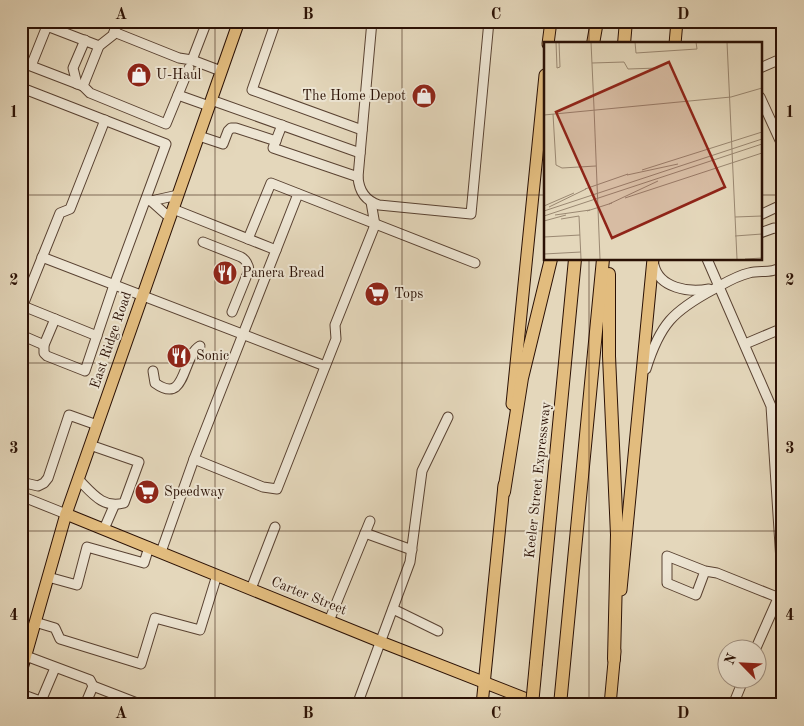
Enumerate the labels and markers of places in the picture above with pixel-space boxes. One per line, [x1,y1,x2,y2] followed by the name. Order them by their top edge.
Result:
[126,62,152,88] shop icon: U-Haul
[156,68,202,82] place label: U-Haul
[411,83,437,109] shop icon: The Home Depot
[302,89,406,103] place label: The Home Depot
[212,260,238,286] restaurant icon: Panera Bread
[242,266,324,280] place label: Panera Bread
[364,281,390,307] supermarket icon: Tops
[394,287,423,301] place label: Tops
[166,343,192,369] restaurant icon: Sonic
[196,349,229,363] place label: Sonic
[134,479,160,505] supermarket icon: Speedway
[164,485,225,499] place label: Speedway

